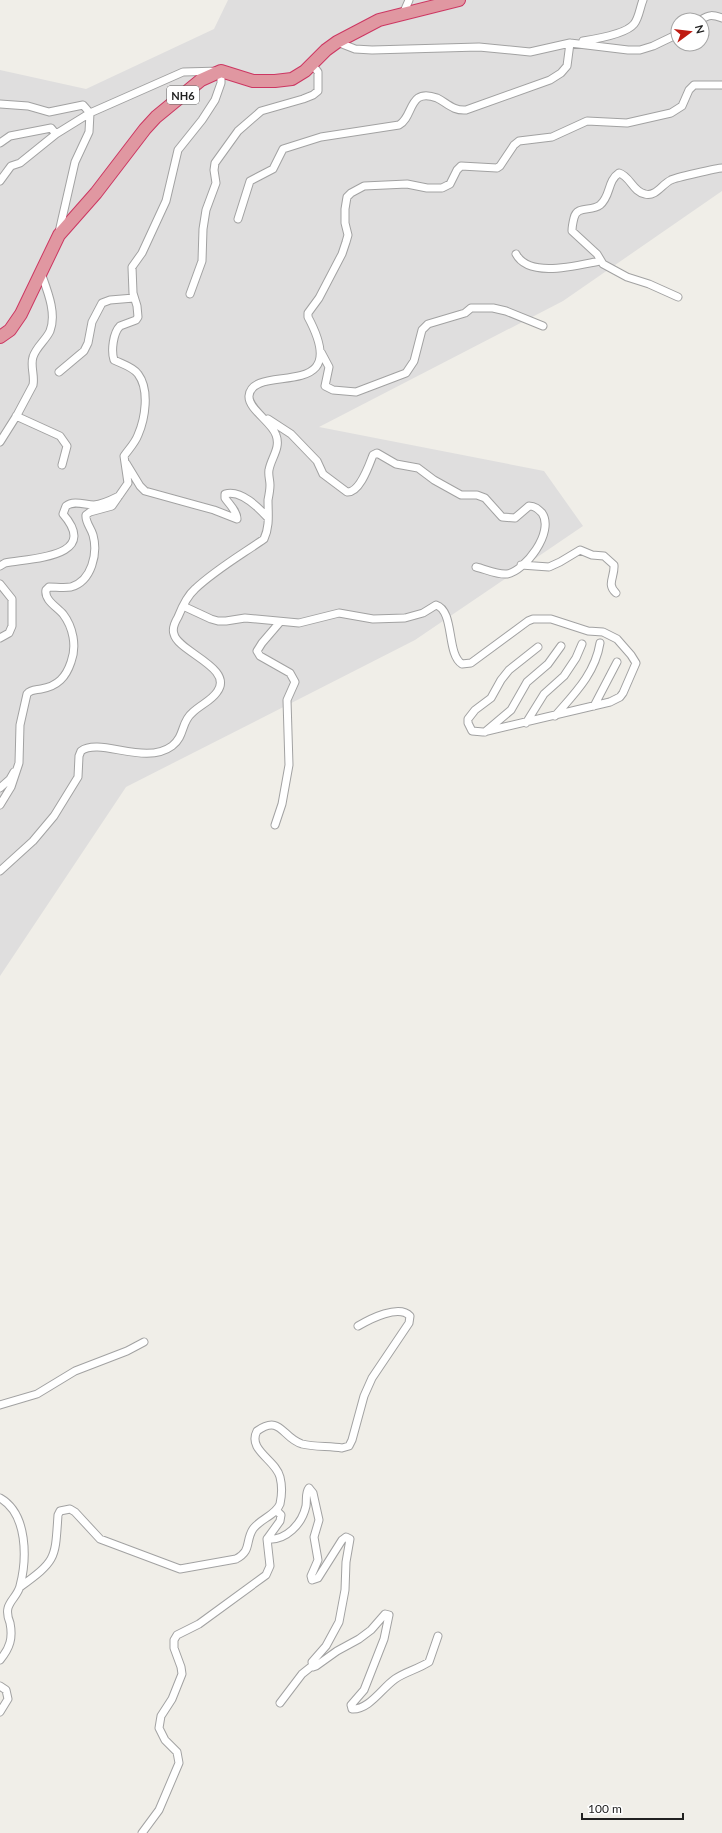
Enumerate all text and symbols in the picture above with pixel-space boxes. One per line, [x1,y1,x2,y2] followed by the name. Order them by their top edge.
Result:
[670,12,710,52] north arrow
[693,24,708,35] text: N
[167,86,199,104] road number: NH6
[582,1795,683,1821] scale bar
[588,1801,622,1816] text: 100 m

